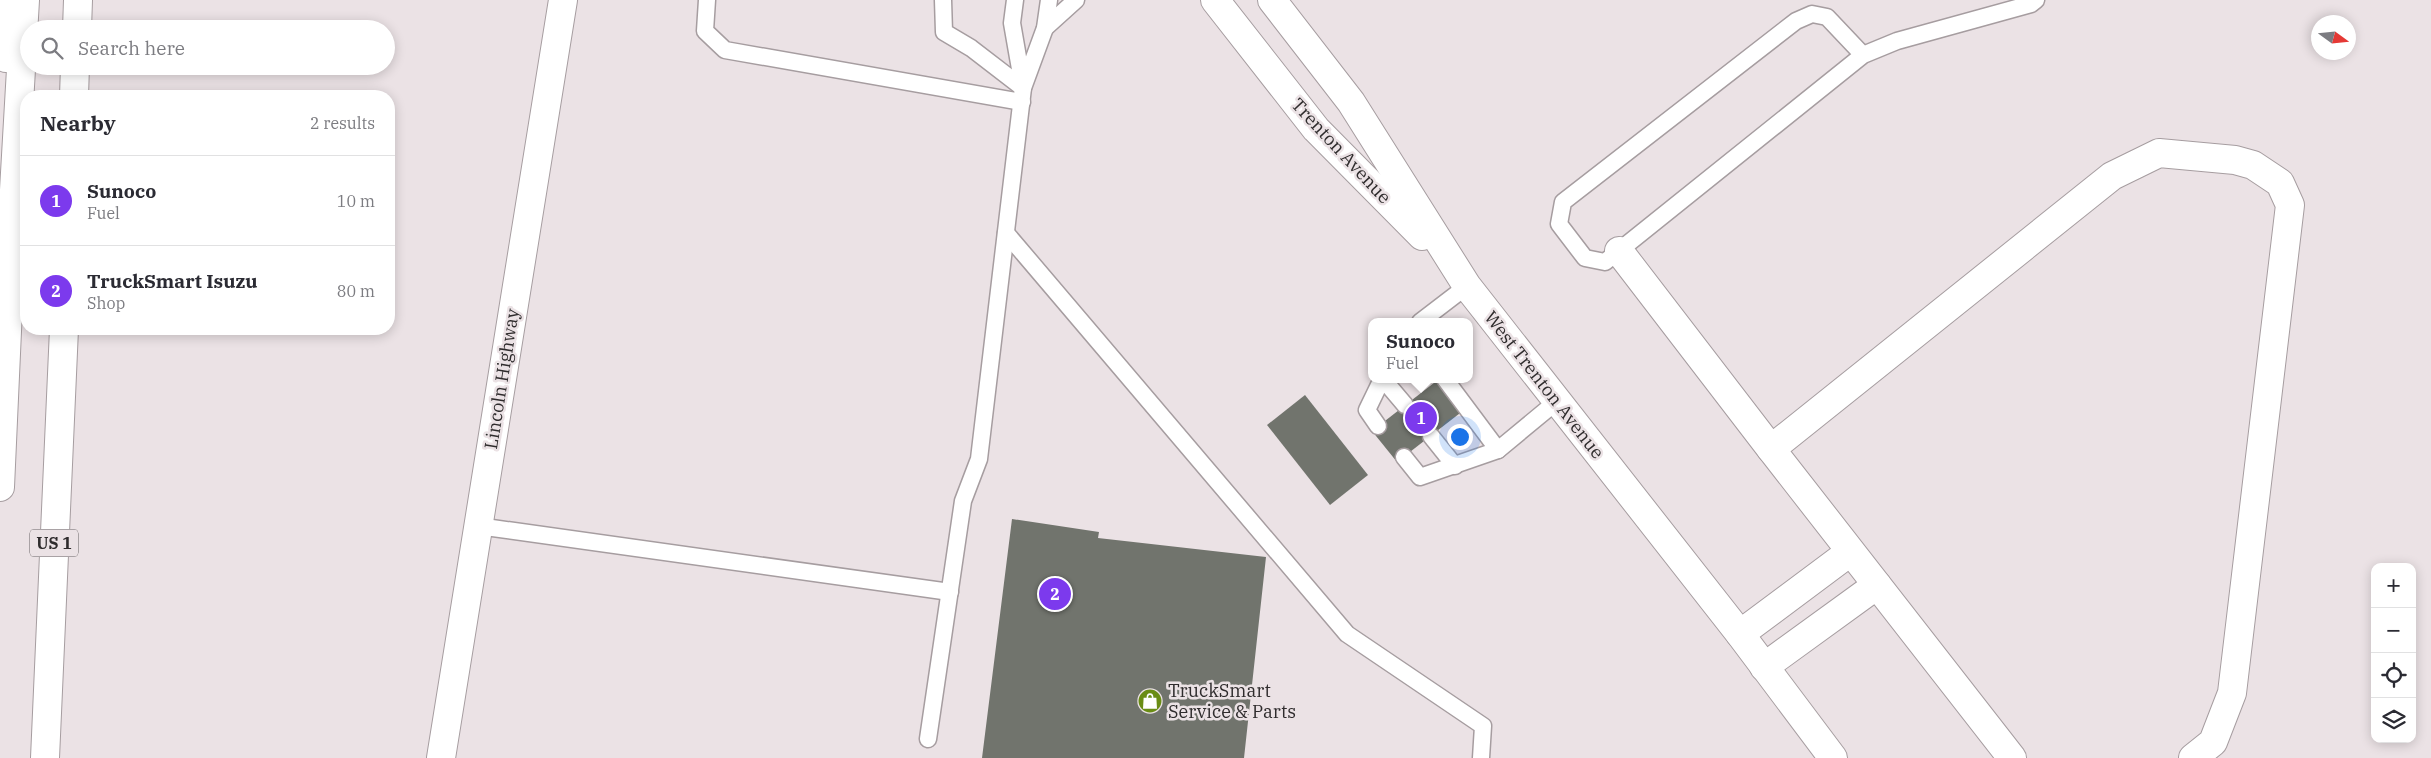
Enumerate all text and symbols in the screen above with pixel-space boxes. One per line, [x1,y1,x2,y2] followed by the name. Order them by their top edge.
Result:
[2311,15,2356,60] north arrow
[20,20,395,75] search box
[38,34,66,62] icon: search
[78,36,185,60] text: Search here
[1287,93,1396,208] street label: Trenton Avenue
[40,109,116,137] text: Nearby
[310,113,375,133] text: 2 results
[87,179,156,203] text: Sunoco
[51,191,61,211] text: 1
[337,191,375,211] text: 10 m
[87,203,120,223] text: Fuel
[87,269,258,293] text: TruckSmart Isuzu
[51,281,61,301] text: 2
[337,281,375,301] text: 80 m
[87,293,125,313] text: Shop
[1479,306,1609,463] street label: West Trenton Avenue
[479,307,524,451] street label: Lincoln Highway
[1368,318,1473,383] popup
[1386,329,1455,353] text: Sunoco
[1386,353,1419,373] text: Fuel
[1405,399,1437,437] pin: 1
[1447,424,1473,450] your location
[30,530,78,556] road number: US 1
[2371,563,2416,743] map controls
[2371,563,2416,608] button: +
[1039,575,1071,613] pin: 2
[2371,608,2416,653] button: −
[2371,653,2416,698] button: locate
[1168,679,1296,723] place label: TruckSmart Service & Parts
[1137,688,1163,714] shop icon: TruckSmart Service & Parts
[2371,698,2416,743] button: layers

